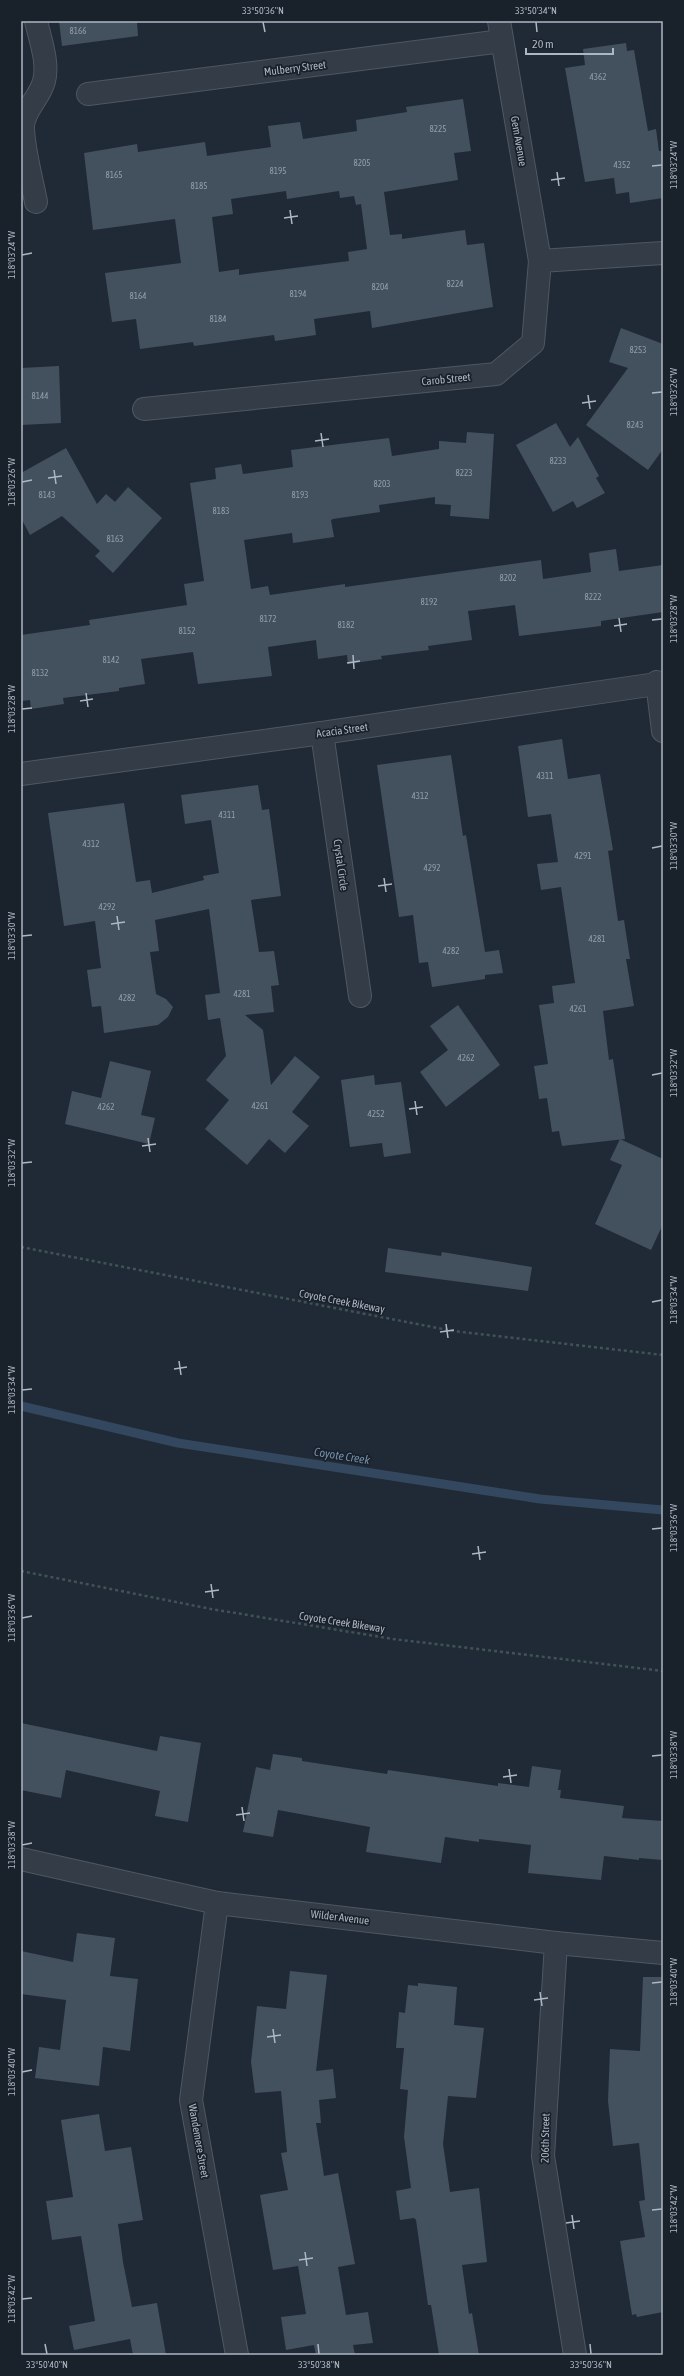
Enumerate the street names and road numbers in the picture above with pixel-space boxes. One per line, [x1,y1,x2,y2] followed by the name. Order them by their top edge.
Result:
[263,58,327,78] street label: Mulberry Street
[509,115,529,167] street label: Gem Avenue
[421,370,471,388] street label: Carob Street
[315,720,369,740] street label: Acacia Street
[331,838,351,892] street label: Crystal Circle
[298,1287,386,1315] street label: Coyote Creek Bikeway
[298,1609,386,1635] street label: Coyote Creek Bikeway
[310,1907,370,1927] street label: Wilder Avenue
[187,2103,211,2179] street label: Wandemere Street
[539,2113,551,2163] street label: 206th Street

